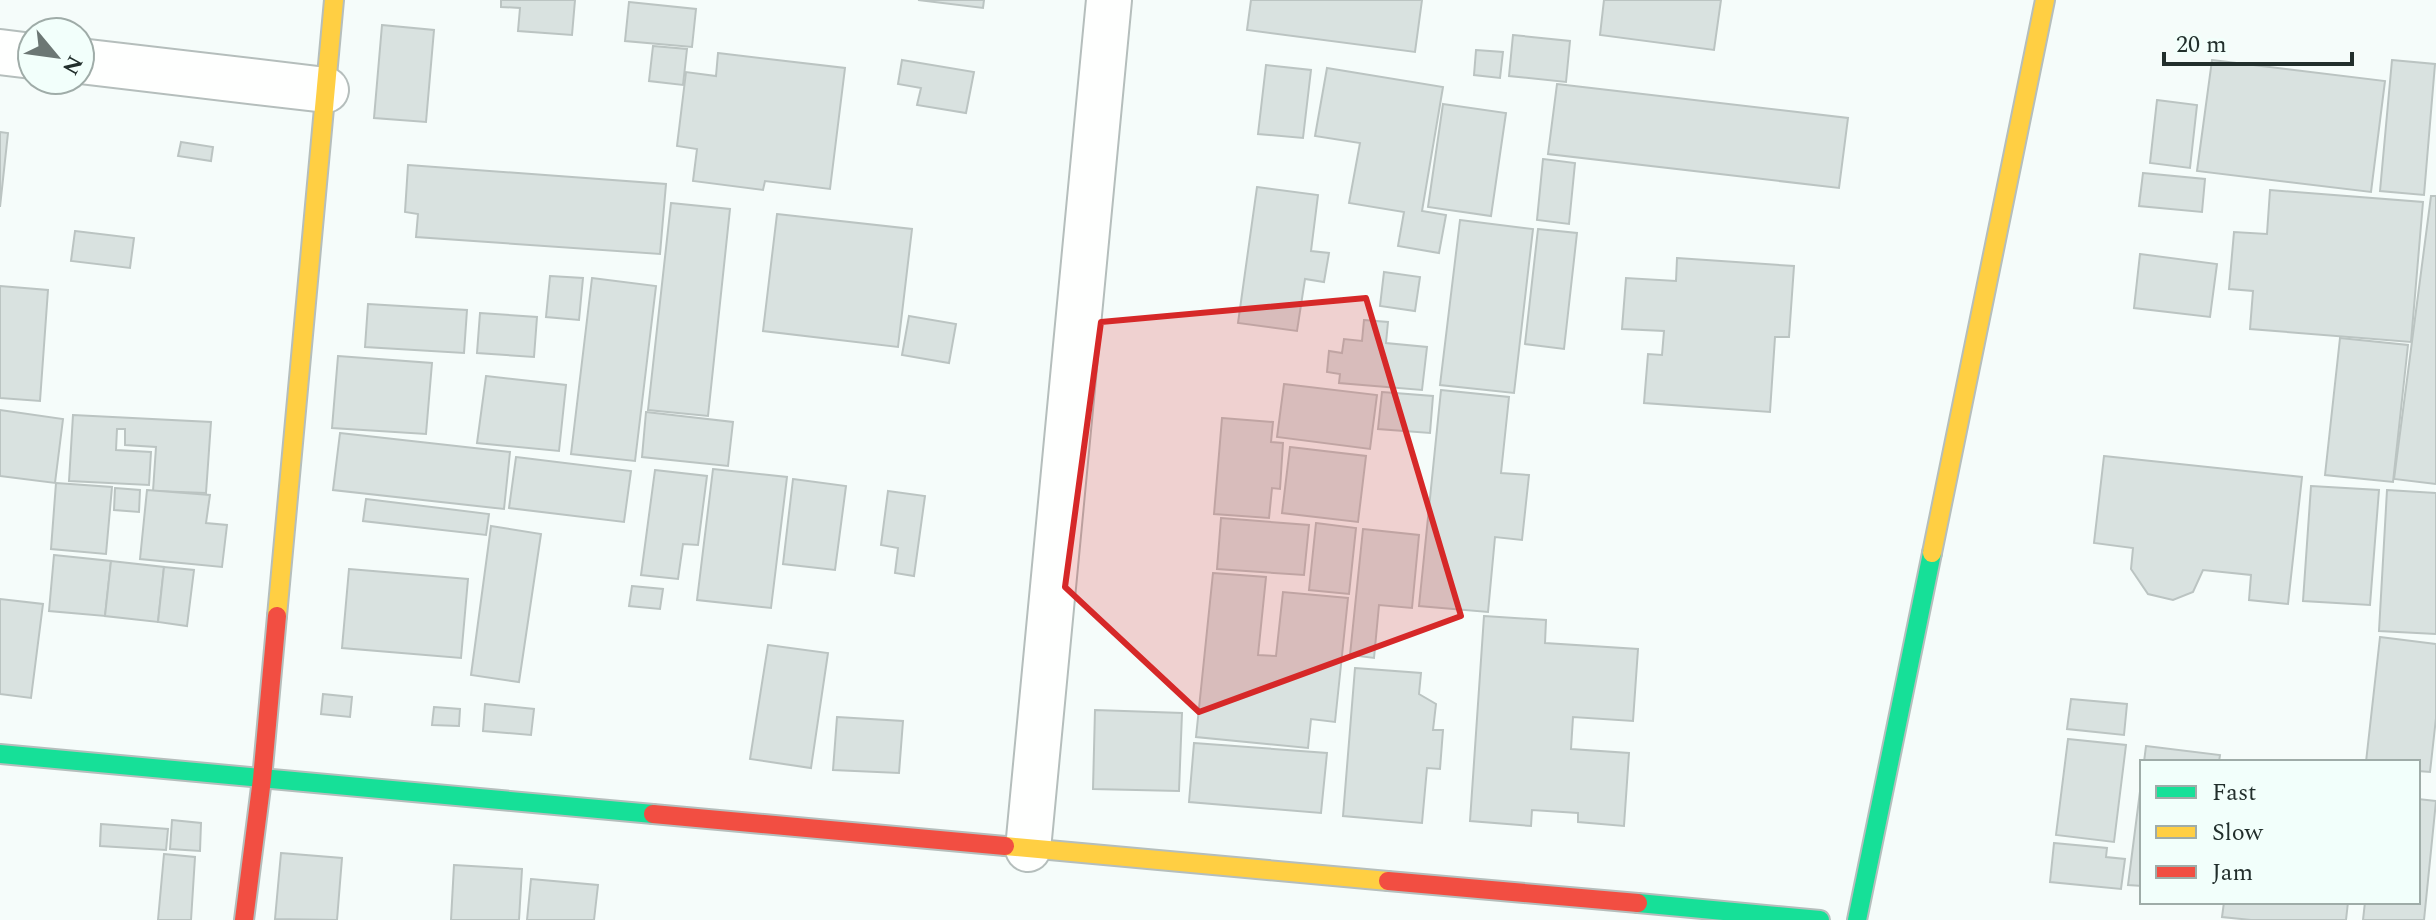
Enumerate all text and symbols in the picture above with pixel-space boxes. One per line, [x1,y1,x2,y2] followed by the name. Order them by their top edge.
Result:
[16,16,96,96] north arrow
[2164,16,2352,66] scale bar
[2176,27,2227,63] text: 20 m
[53,49,91,81] text: N
[2140,760,2420,904] legend
[2212,775,2257,811] text: Fast
[2212,815,2264,851] text: Slow
[2212,855,2253,891] text: Jam

